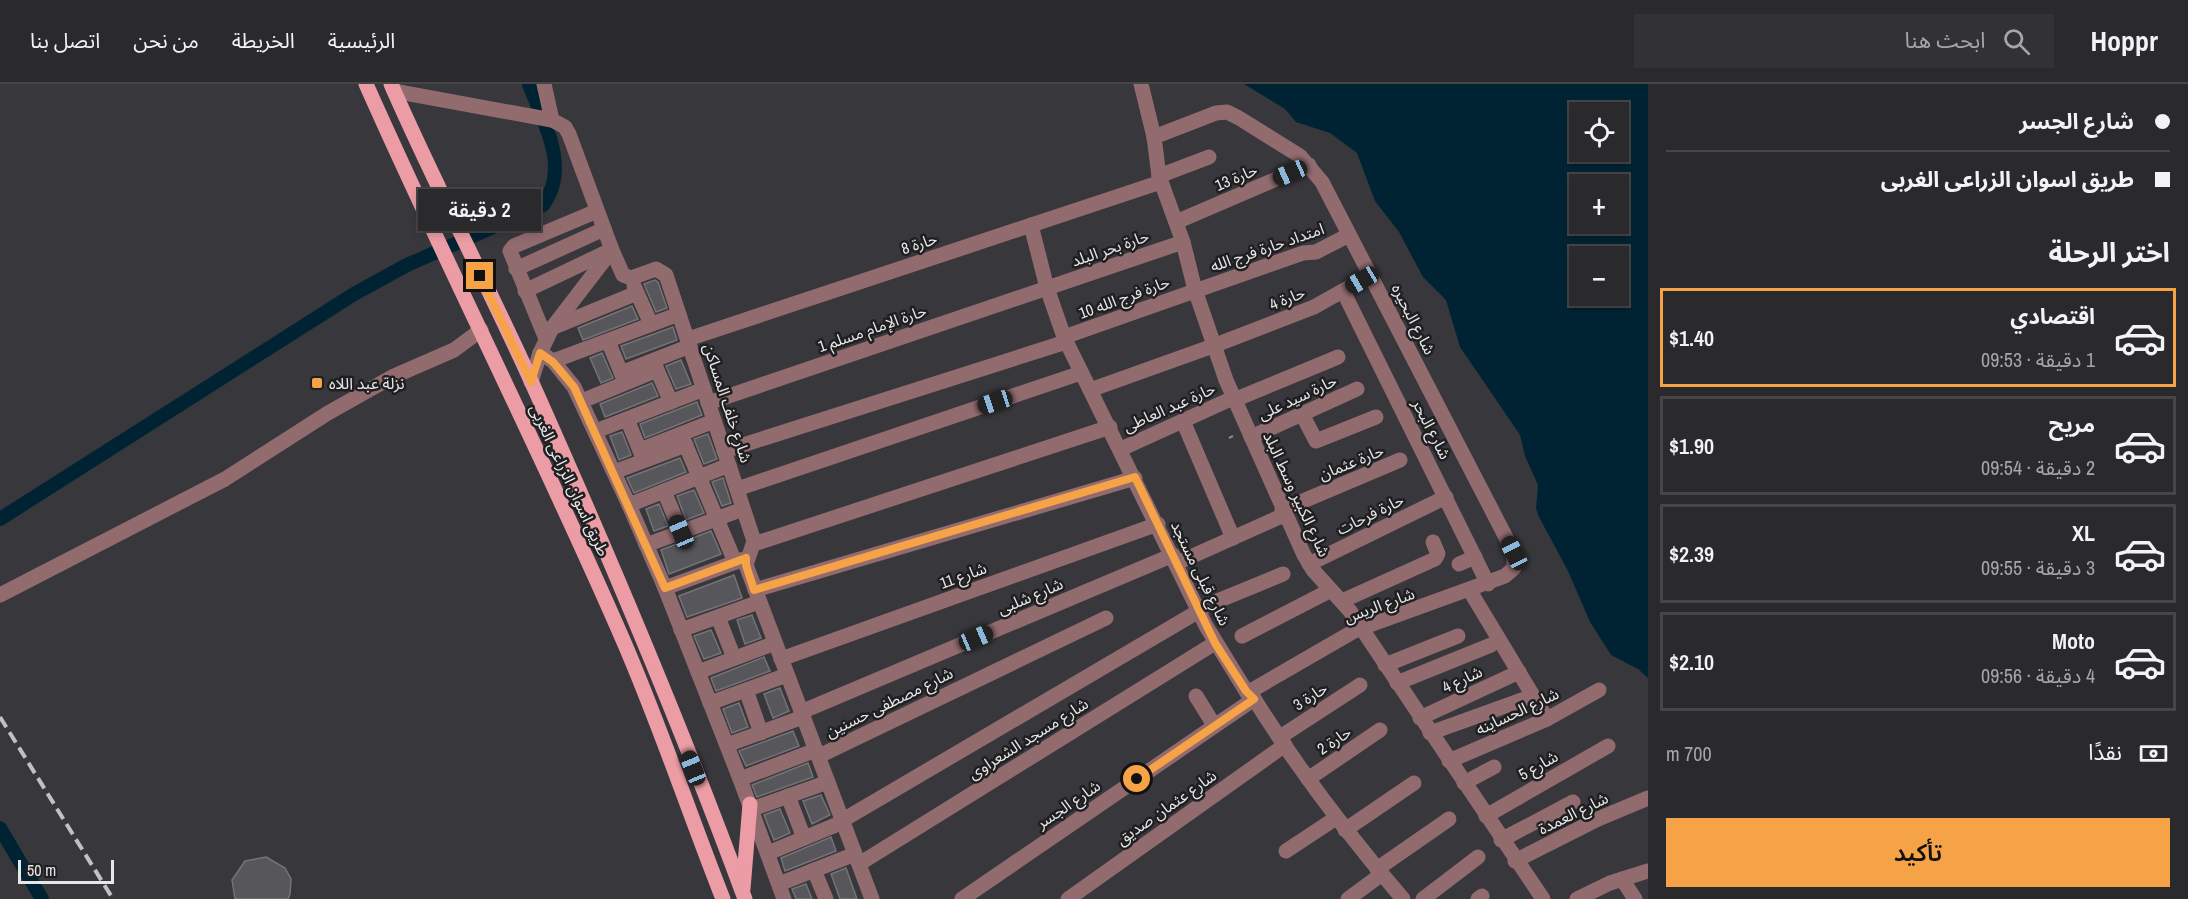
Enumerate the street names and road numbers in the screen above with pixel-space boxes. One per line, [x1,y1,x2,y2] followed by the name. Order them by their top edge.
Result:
[1211,158,1261,196] street label: حارة 13
[1207,217,1328,279] street label: امتداد حارة فرج الله
[1068,224,1152,272] street label: حارة بحر البلد
[898,227,940,259] street label: حارة 8
[1075,270,1173,326] street label: حارة فرج الله 10
[1385,280,1441,359] street label: شارع البحيره
[1266,281,1308,315] street label: حارة 4
[815,299,930,359] street label: حارة الإمام مسلم 1
[696,341,758,466] street label: شارع خلف المساكن
[1254,369,1340,425] street label: حارة سيد على
[1119,377,1219,437] street label: حارة عبد العاطى
[1405,394,1457,464] street label: شارع البحر
[525,400,615,560] street label: طريق اسوان الزراعى الغربى
[1257,428,1336,561] street label: شارع الكبير وسط البلد
[1315,439,1387,485] street label: حارة عثمان
[1333,488,1407,540] street label: حارة فرحات
[1164,517,1236,630] street label: شارع قبلى مستجد
[936,556,990,596] street label: شارع 11
[994,572,1067,622] street label: شارع شلبى
[1341,582,1418,630] street label: شارع الريس
[1438,660,1487,700] street label: شارع 4
[822,662,957,744] street label: شارع مصطفى حسنين
[1289,677,1331,715] street label: حارة 3
[1472,682,1563,742] street label: شارع الحساينه
[964,692,1093,786] street label: شارع مسجد الشعراوى
[1313,721,1355,759] street label: حارة 2
[1514,745,1563,787] street label: شارع 5
[1111,764,1222,852] street label: شارع عثمان صديق
[1031,774,1106,836] street label: شارع الجسر
[1534,787,1613,841] street label: شارع العمدة

